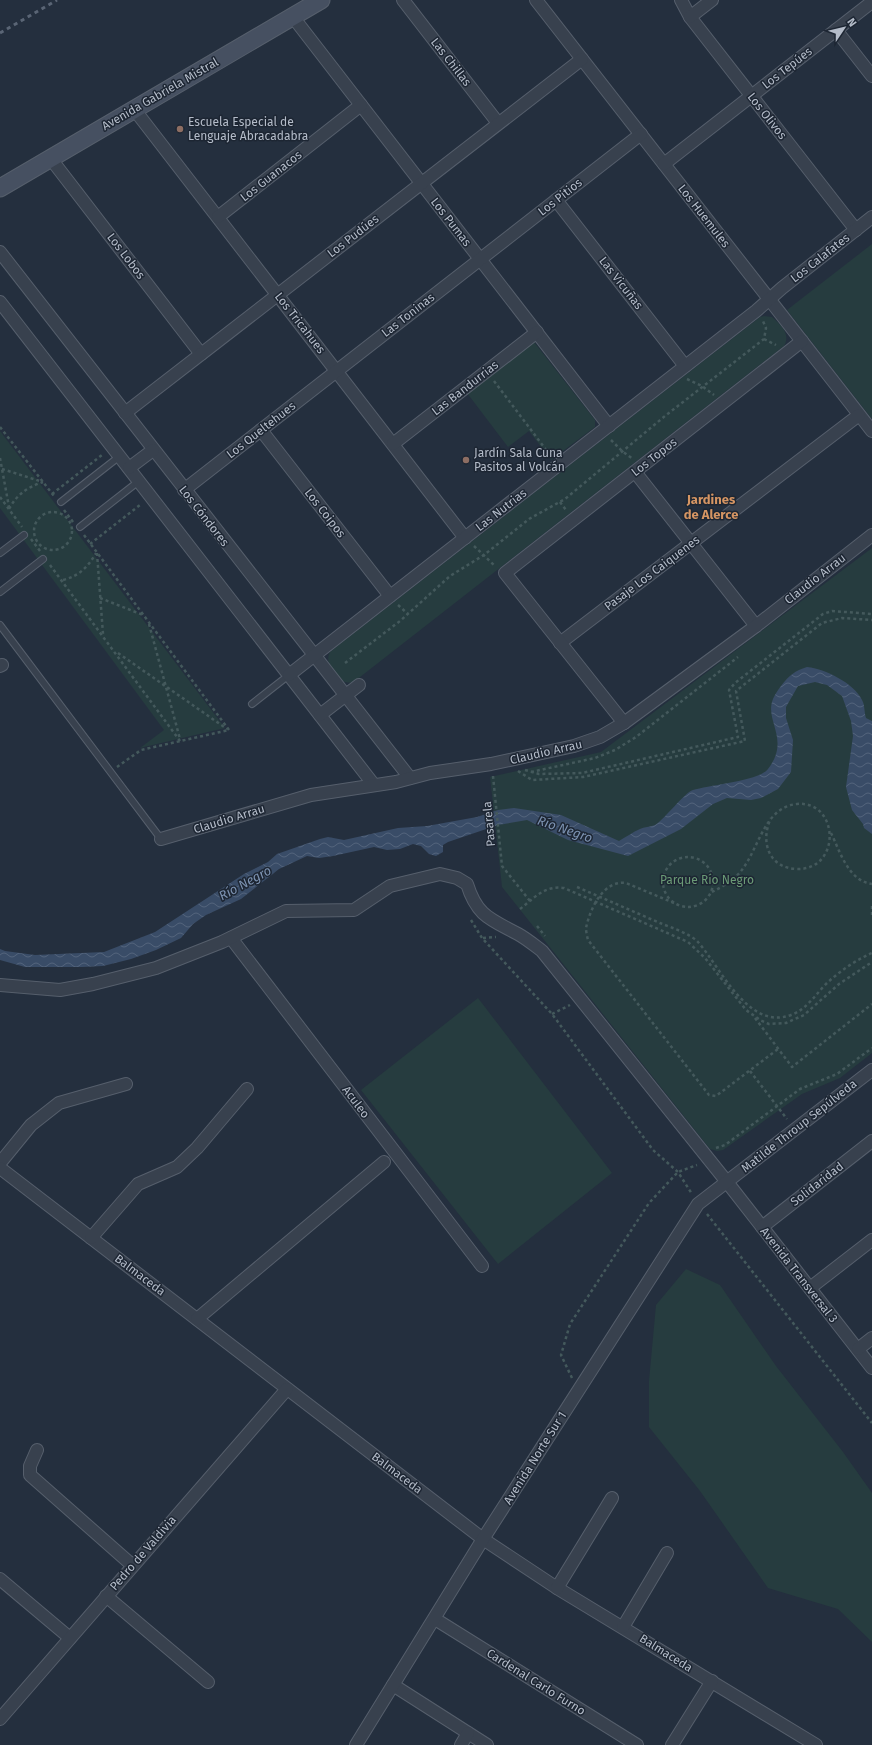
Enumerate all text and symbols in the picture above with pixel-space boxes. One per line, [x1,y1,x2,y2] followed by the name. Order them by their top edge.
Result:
[824,8,864,48] north arrow
[844,16,859,29] text: N
[428,35,474,89] street label: Las Chillas
[759,44,815,92] street label: Los Tepúes
[99,55,221,133] street label: Avenida Gabriela Mistral
[745,90,790,142] street label: Los Olivos
[188,115,308,143] place label: Escuela Especial de Lenguaje Abracadabra
[175,124,185,134] marker: Escuela Especial de Lenguaje Abracadabra
[237,147,305,204] street label: Los Guanacos
[535,175,585,219] street label: Los Pitios
[675,182,733,251] street label: Los Huemules
[428,195,474,249] street label: Los Pumas
[324,211,382,260] street label: Los Pudúes
[104,230,148,282] street label: Los Lobos
[788,230,853,285] street label: Los Calafates
[596,254,646,312] street label: Las Vicuñas
[272,290,328,357] street label: Los Tricahues
[379,290,437,340] street label: Las Toninas
[429,357,501,418] street label: Las Bandurrias
[224,398,299,461] street label: Los Queltehues
[629,435,680,479] street label: Los Topos
[474,446,565,474] place label: Jardín Sala Cuna Pasitos al Volcán
[461,455,471,465] marker: Jardín Sala Cuna Pasitos al Volcán
[176,483,232,549] street label: Los Cóndores
[302,486,349,541] street label: Los Coipos
[473,486,529,534] street label: Las Nutrias
[684,492,738,522] district label: Jardines de Alerce
[602,532,703,613] street label: Pasaje Los Caiquenes
[782,551,848,607] street label: Claudio Arrau
[509,737,583,767] street label: Claudio Arrau
[480,801,498,847] street label: Pasarela
[192,802,266,836] street label: Claudio Arrau
[535,813,595,845] water label: Río Negro
[216,863,274,903] water label: Río Negro
[660,873,754,887] park label: Parque Río Negro
[739,1077,859,1175] street label: Matilde Throup Sepúlveda
[339,1083,373,1121] street label: Aculeo
[788,1159,846,1209] street label: Solidaridad
[757,1225,841,1325] street label: Avenida Transversal 3
[112,1251,168,1299] street label: Balmaceda
[501,1409,569,1507] street label: Avenida Norte Sur 1
[369,1449,425,1497] street label: Balmaceda
[107,1513,179,1593] street label: Pedro de Valdivia
[637,1631,695,1675] street label: Balmaceda
[484,1646,588,1718] street label: Cardenal Carlo Furno

